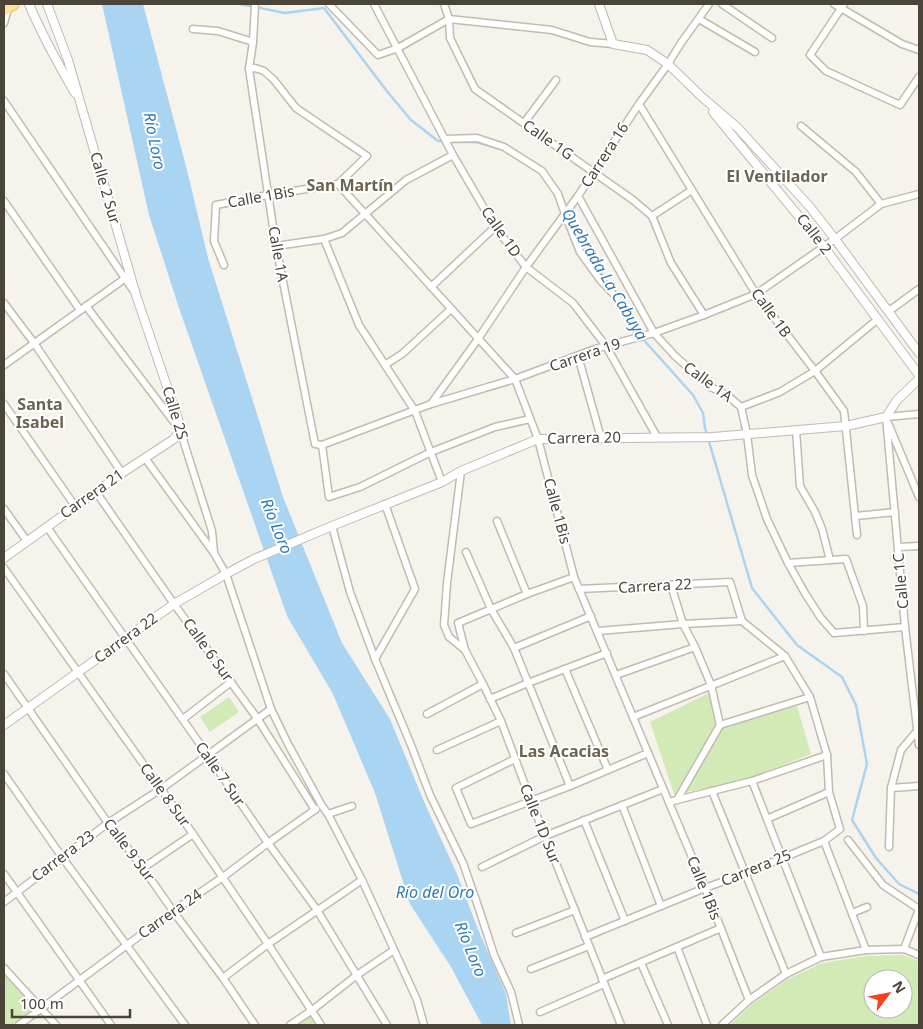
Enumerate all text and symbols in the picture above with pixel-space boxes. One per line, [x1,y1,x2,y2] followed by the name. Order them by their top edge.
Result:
[139,110,171,172] water label: Río Loro
[519,114,578,164] street label: Calle 1G
[576,118,633,191] street label: Carrera 16
[86,149,126,226] street label: Calle 2 Sur
[726,165,828,187] district label: El Ventilador
[307,174,393,196] district label: San Martín
[226,180,296,212] street label: Calle 1Bis
[477,202,527,261] street label: Calle 1D
[557,204,653,344] water label: Quebrada La Cabuya
[793,209,837,258] street label: Calle 2
[264,224,294,284] street label: Calle 1A
[747,284,796,341] street label: Calle 1B
[547,333,623,376] street label: Carrera 19
[680,357,738,406] street label: Calle 1A
[158,384,194,442] street label: Calle 2S
[16,393,64,433] district label: Santa Isabel
[547,426,621,448] street label: Carrera 20
[55,464,127,523] street label: Carrera 21
[540,476,576,546] street label: Calle 1Bis
[256,495,298,557] water label: Río Loro
[888,552,912,610] street label: Calle 1C
[618,573,692,597] street label: Carrera 22
[90,607,161,667] street label: Carrera 22
[179,614,239,685] street label: Calle 6 Sur
[191,737,250,810] street label: Calle 7 Sur
[519,740,609,762] district label: Las Acacias
[136,759,196,830] street label: Calle 8 Sur
[516,780,566,867] street label: Calle 1D Sur
[99,814,160,885] street label: Calle 9 Sur
[27,825,98,885] street label: Carrera 23
[718,844,794,890] street label: Carrera 25
[683,853,727,923] street label: Calle 1Bis
[396,881,474,903] water label: Río del Oro
[133,884,206,943] street label: Carrera 24
[450,918,492,980] water label: Río Loro
[863,969,913,1019] north arrow
[888,977,911,997] text: N
[12,986,130,1018] scale bar
[20,993,64,1013] text: 100 m

